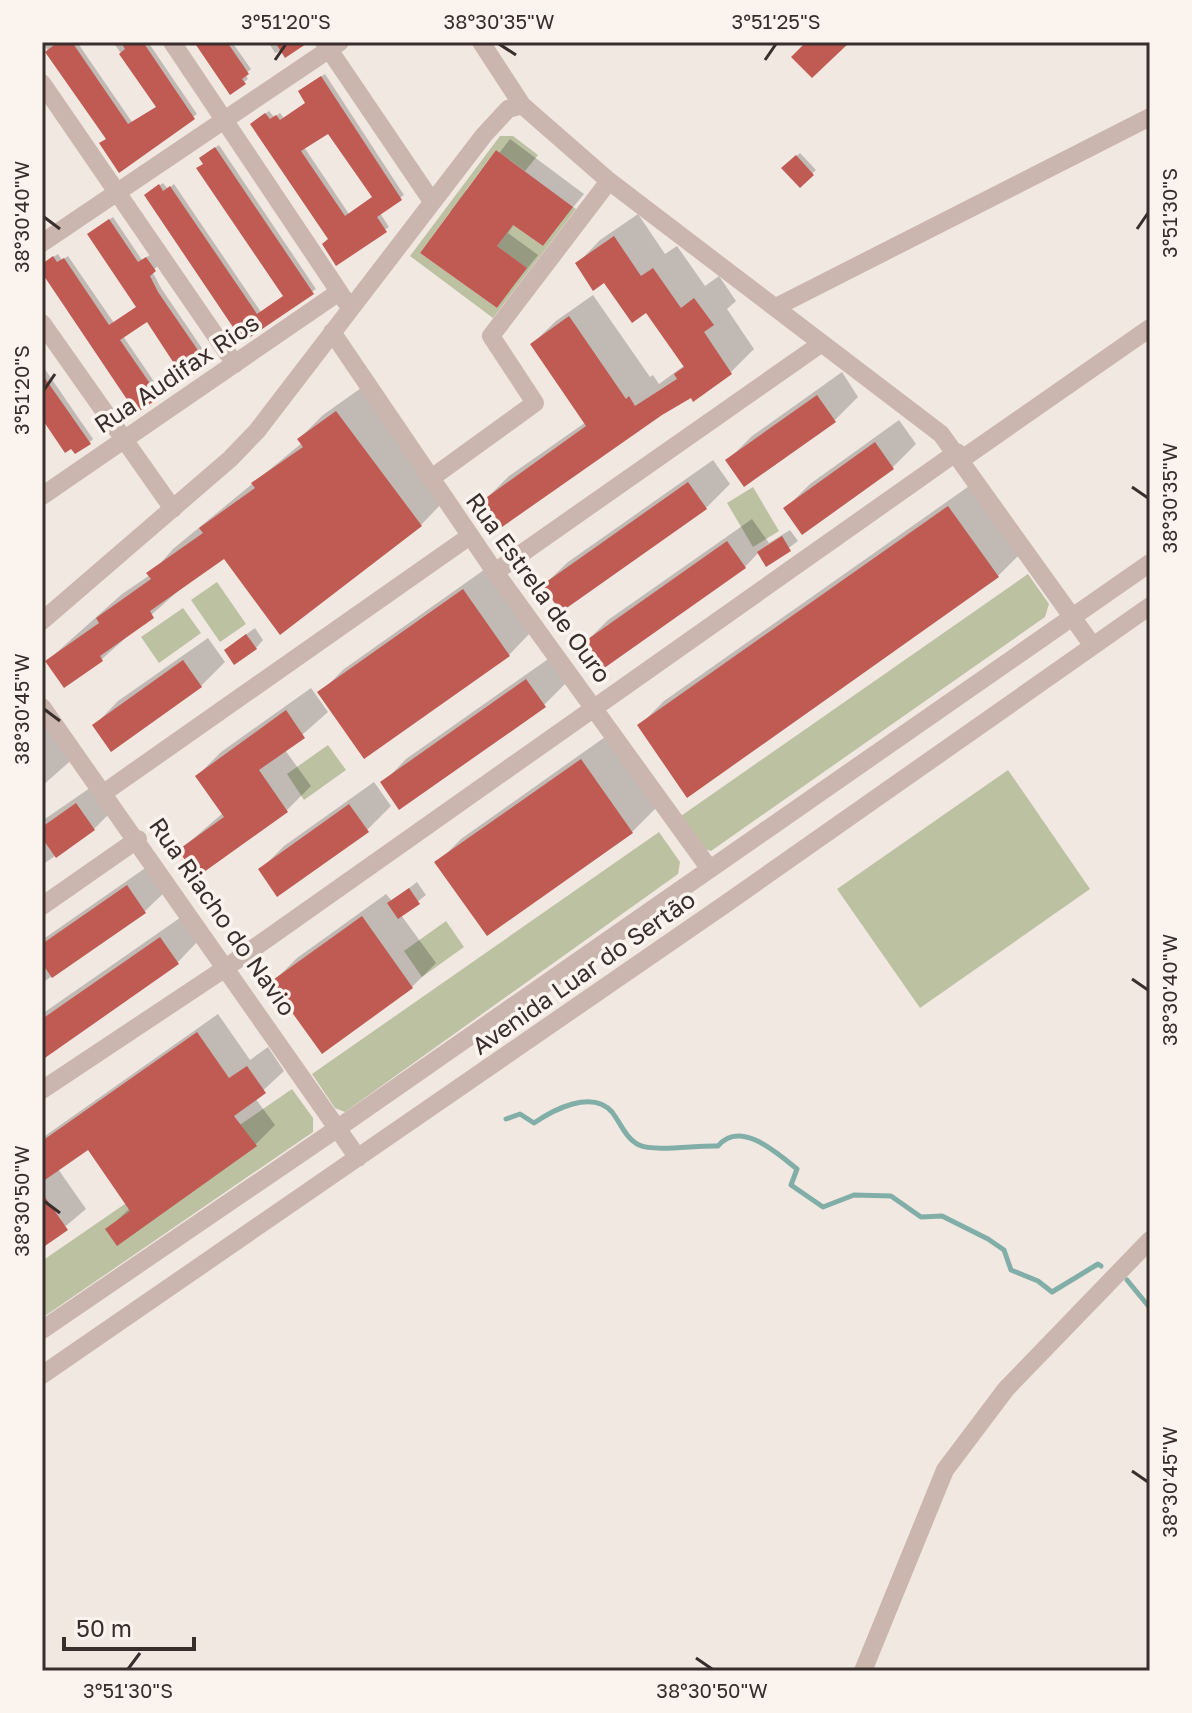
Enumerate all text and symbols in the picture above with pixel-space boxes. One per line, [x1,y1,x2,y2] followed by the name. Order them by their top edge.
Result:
[241,9,331,33] text: 3°51'20"S
[444,9,554,33] text: 38°30'35"W
[732,9,821,33] text: 3°51'25"S
[9,161,33,273] text: 38°30'40"W
[1157,168,1181,258] text: 3°51'30"S
[88,307,264,439] street label: Rua Audifax Rios
[9,345,33,435] text: 3°51'20"S
[1157,443,1181,553] text: 38°30'35"W
[461,487,618,688] street label: Rua Estrela de Ouro
[9,653,33,765] text: 38°30'45"W
[144,811,303,1021] street label: Rua Riacho do Navio
[466,884,700,1060] street label: Avenida Luar do Sertão
[1157,934,1181,1046] text: 38°30'40"W
[9,1145,33,1257] text: 38°30'50"W
[1157,1426,1181,1538] text: 38°30'45"W
[64,1601,194,1651] scale bar
[76,1613,132,1642] text: 50 m
[83,1678,173,1702] text: 3°51'30"S
[656,1678,768,1702] text: 38°30'50"W

